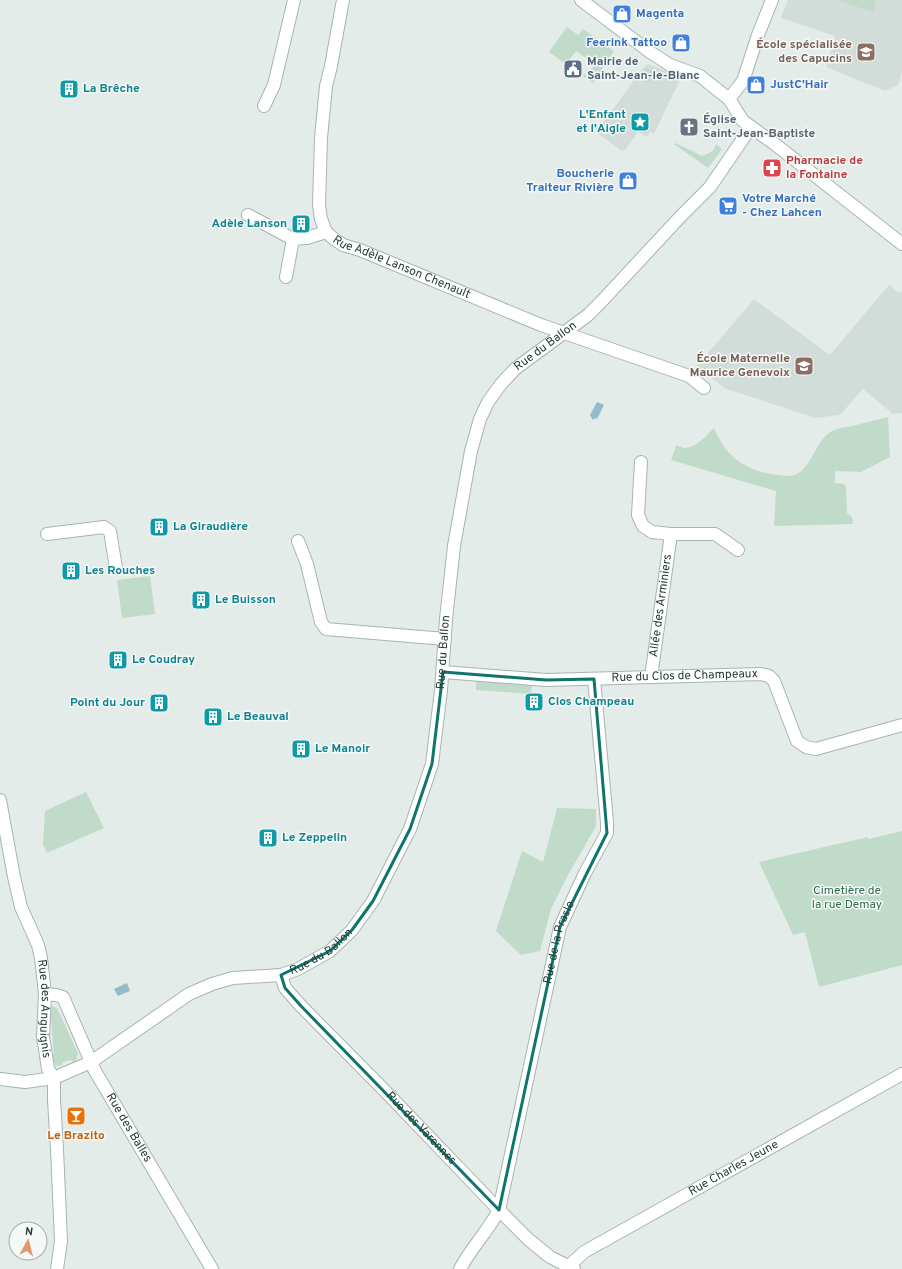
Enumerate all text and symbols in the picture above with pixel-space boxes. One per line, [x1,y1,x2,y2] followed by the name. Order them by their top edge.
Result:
[611,3,633,25] shop icon: Magenta
[636,6,684,22] place label: Magenta
[670,32,692,54] shop icon: Feerink Tattoo
[586,35,667,51] place label: Feerink Tattoo
[756,37,852,67] place label: École spécialisée des Capucins
[855,41,877,63] school or university icon: École spécialisée des Capucins
[587,54,700,84] place label: Mairie de Saint-Jean-le-Blanc
[562,58,584,80] public building icon: Mairie de Saint-Jean-le-Blanc
[745,74,767,96] shop icon: JustC'Hair
[770,77,829,93] place label: JustC'Hair
[58,78,80,100] building icon: La Brêche
[83,81,140,97] place label: La Brêche
[576,107,626,137] place label: L'Enfant et l'Aigle
[629,111,651,133] place icon: L'Enfant et l'Aigle
[703,112,816,142] place label: Église Saint-Jean-Baptiste
[678,116,700,138] church icon: Église Saint-Jean-Baptiste
[786,153,863,183] place label: Pharmacie de la Fontaine
[761,157,783,179] pharmacy icon: Pharmacie de la Fontaine
[526,166,614,196] place label: Boucherie Traiteur Rivière
[617,170,639,192] shop icon: Boucherie Traiteur Rivière
[742,191,822,221] place label: Votre Marché - Chez Lahcen
[717,195,739,217] supermarket icon: Votre Marché - Chez Lahcen
[290,213,312,235] building icon: Adèle Lanson
[212,216,287,232] place label: Adèle Lanson
[329,232,473,303] street label: Rue Adèle Lanson Chenault
[511,318,580,375] street label: Rue du Ballon
[690,351,790,381] place label: École Maternelle Maurice Genevoix
[793,355,815,377] school or university icon: École Maternelle Maurice Genevoix
[148,516,170,538] building icon: La Giraudière
[173,519,248,535] place label: La Giraudière
[646,553,676,658] street label: Allée des Arminiers
[60,560,82,582] building icon: Les Rouches
[85,563,155,579] place label: Les Rouches
[190,589,212,611] building icon: Le Buisson
[215,592,276,608] place label: Le Buisson
[433,614,454,690] street label: Rue du Ballon
[107,649,129,671] building icon: Le Coudray
[132,652,195,668] place label: Le Coudray
[611,666,758,686] street label: Rue du Clos de Champeaux
[523,691,545,713] building icon: Clos Champeau
[148,692,170,714] building icon: Point du Jour
[548,694,634,710] place label: Clos Champeau
[70,695,145,711] place label: Point du Jour
[202,706,224,728] building icon: Le Beauval
[227,709,289,725] place label: Le Beauval
[290,738,312,760] building icon: Le Manoir
[315,741,370,757] place label: Le Manoir
[257,827,279,849] building icon: Le Zeppelin
[282,830,347,846] place label: Le Zeppelin
[812,883,882,913] park label: Cimetière de la rue Demay
[540,899,579,986] street label: Rue de la Prasle
[288,925,357,979] street label: Rue du Ballon
[33,959,54,1059] street label: Rue des Anguignis
[382,1088,460,1168] street label: Rue des Varennes
[102,1090,155,1165] street label: Rue des Balles
[65,1105,87,1127] bar icon: Le Brazito
[47,1128,105,1144] place label: Le Brazito
[686,1137,781,1200] street label: Rue Charles Jeune
[8,1221,48,1261] north arrow
[24,1225,34,1239] text: N

